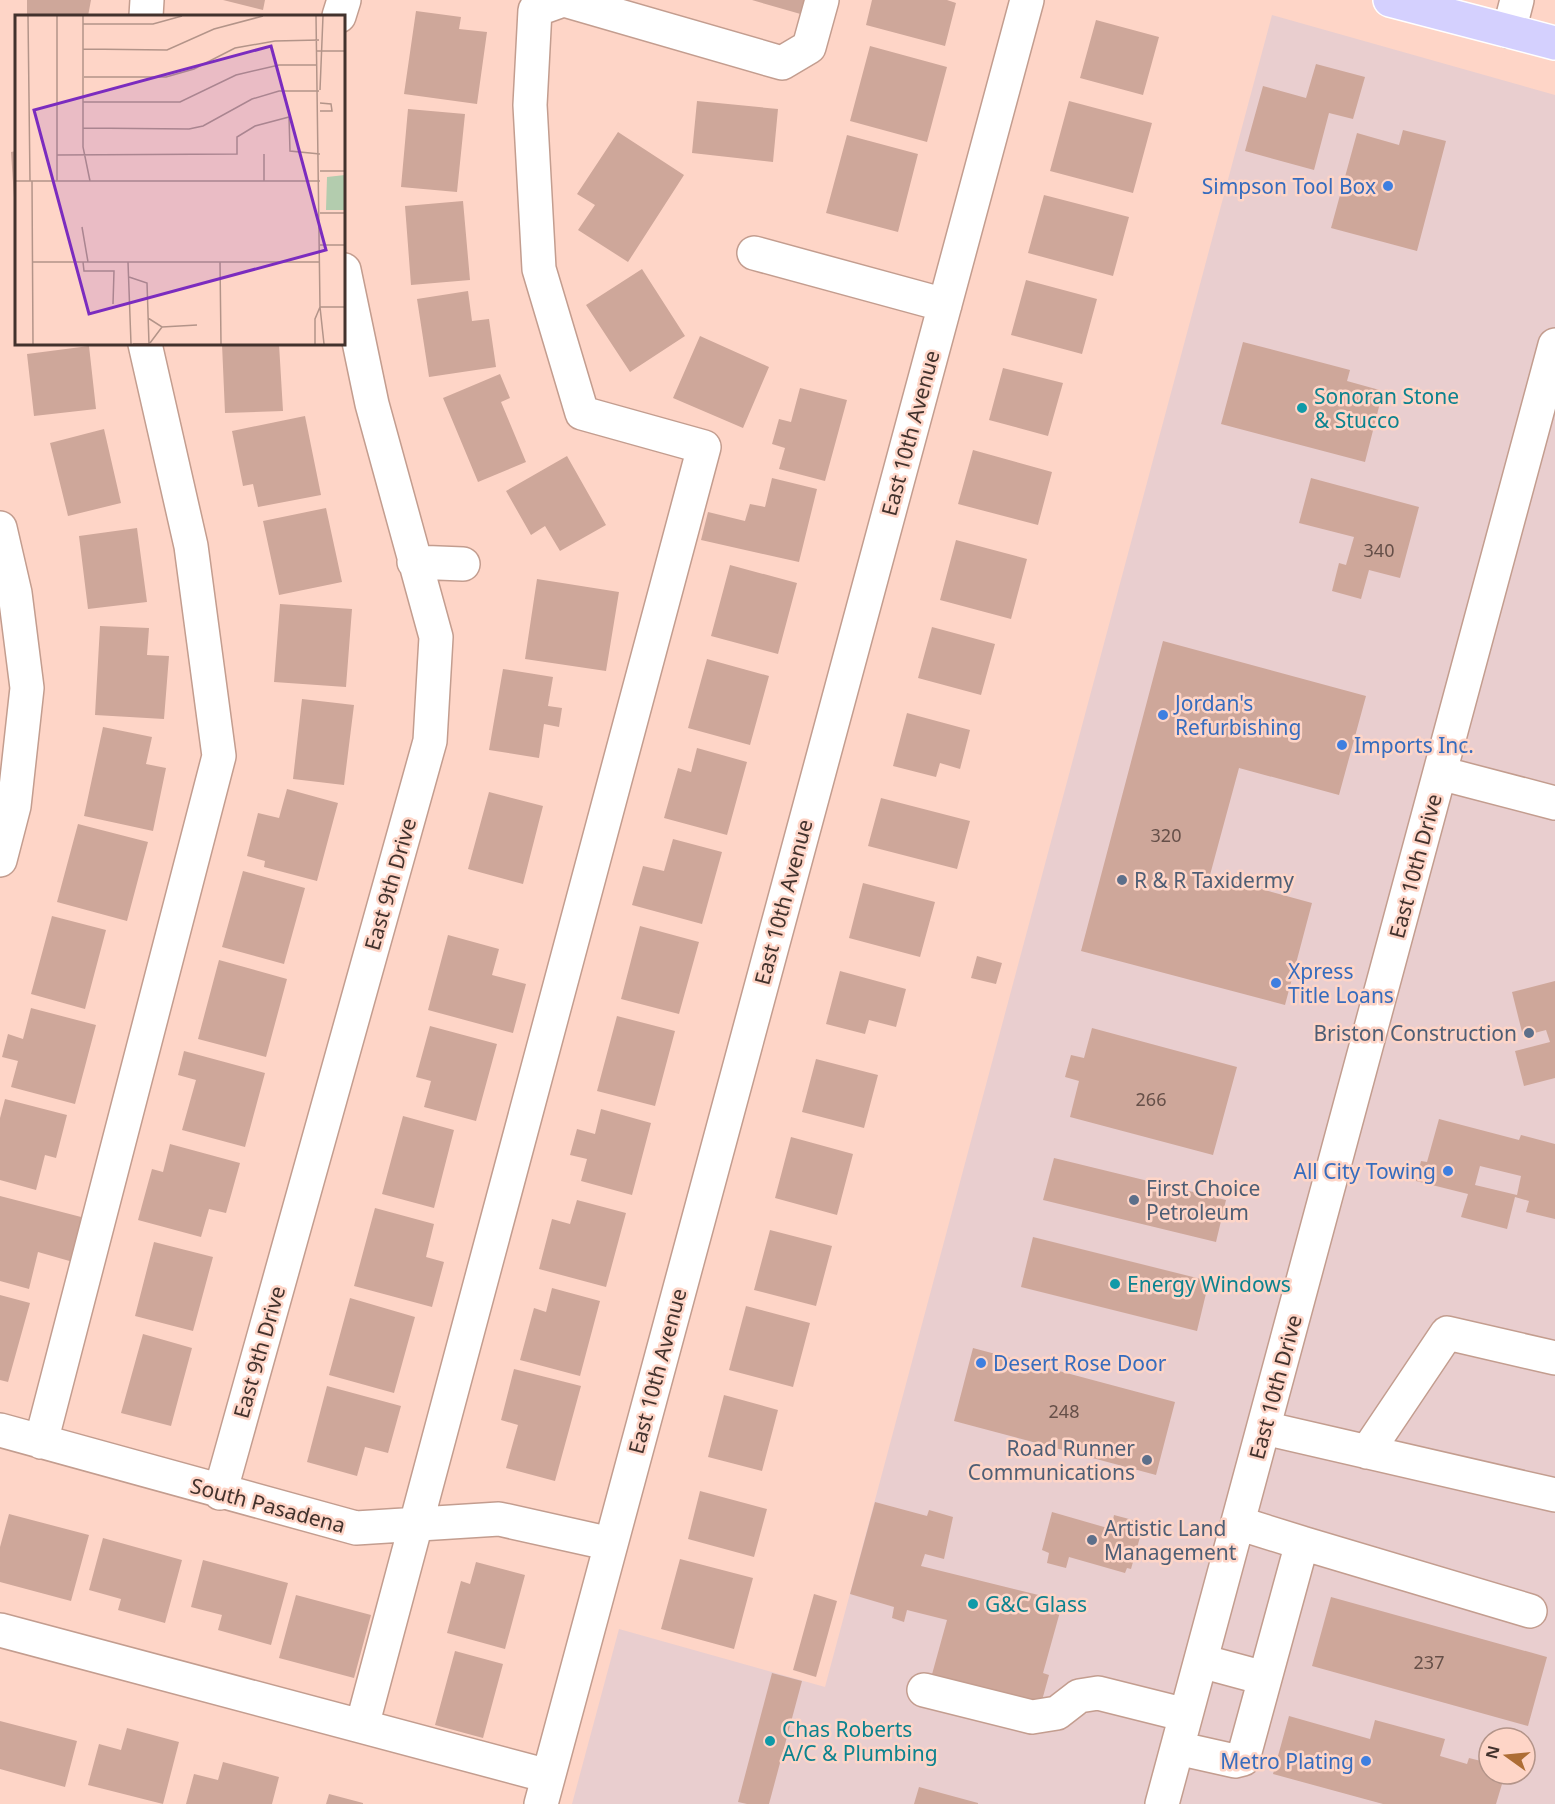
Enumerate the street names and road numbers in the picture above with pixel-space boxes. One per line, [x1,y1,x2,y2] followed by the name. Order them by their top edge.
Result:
[874,347,946,519] street label: East 10th Avenue
[1382,791,1448,941] street label: East 10th Drive
[358,815,422,953] street label: East 9th Drive
[747,816,819,988] street label: East 10th Avenue
[227,1283,291,1421] street label: East 9th Drive
[621,1285,693,1457] street label: East 10th Avenue
[1242,1312,1308,1462] street label: East 10th Drive
[188,1471,348,1539] street label: South Pasadena

